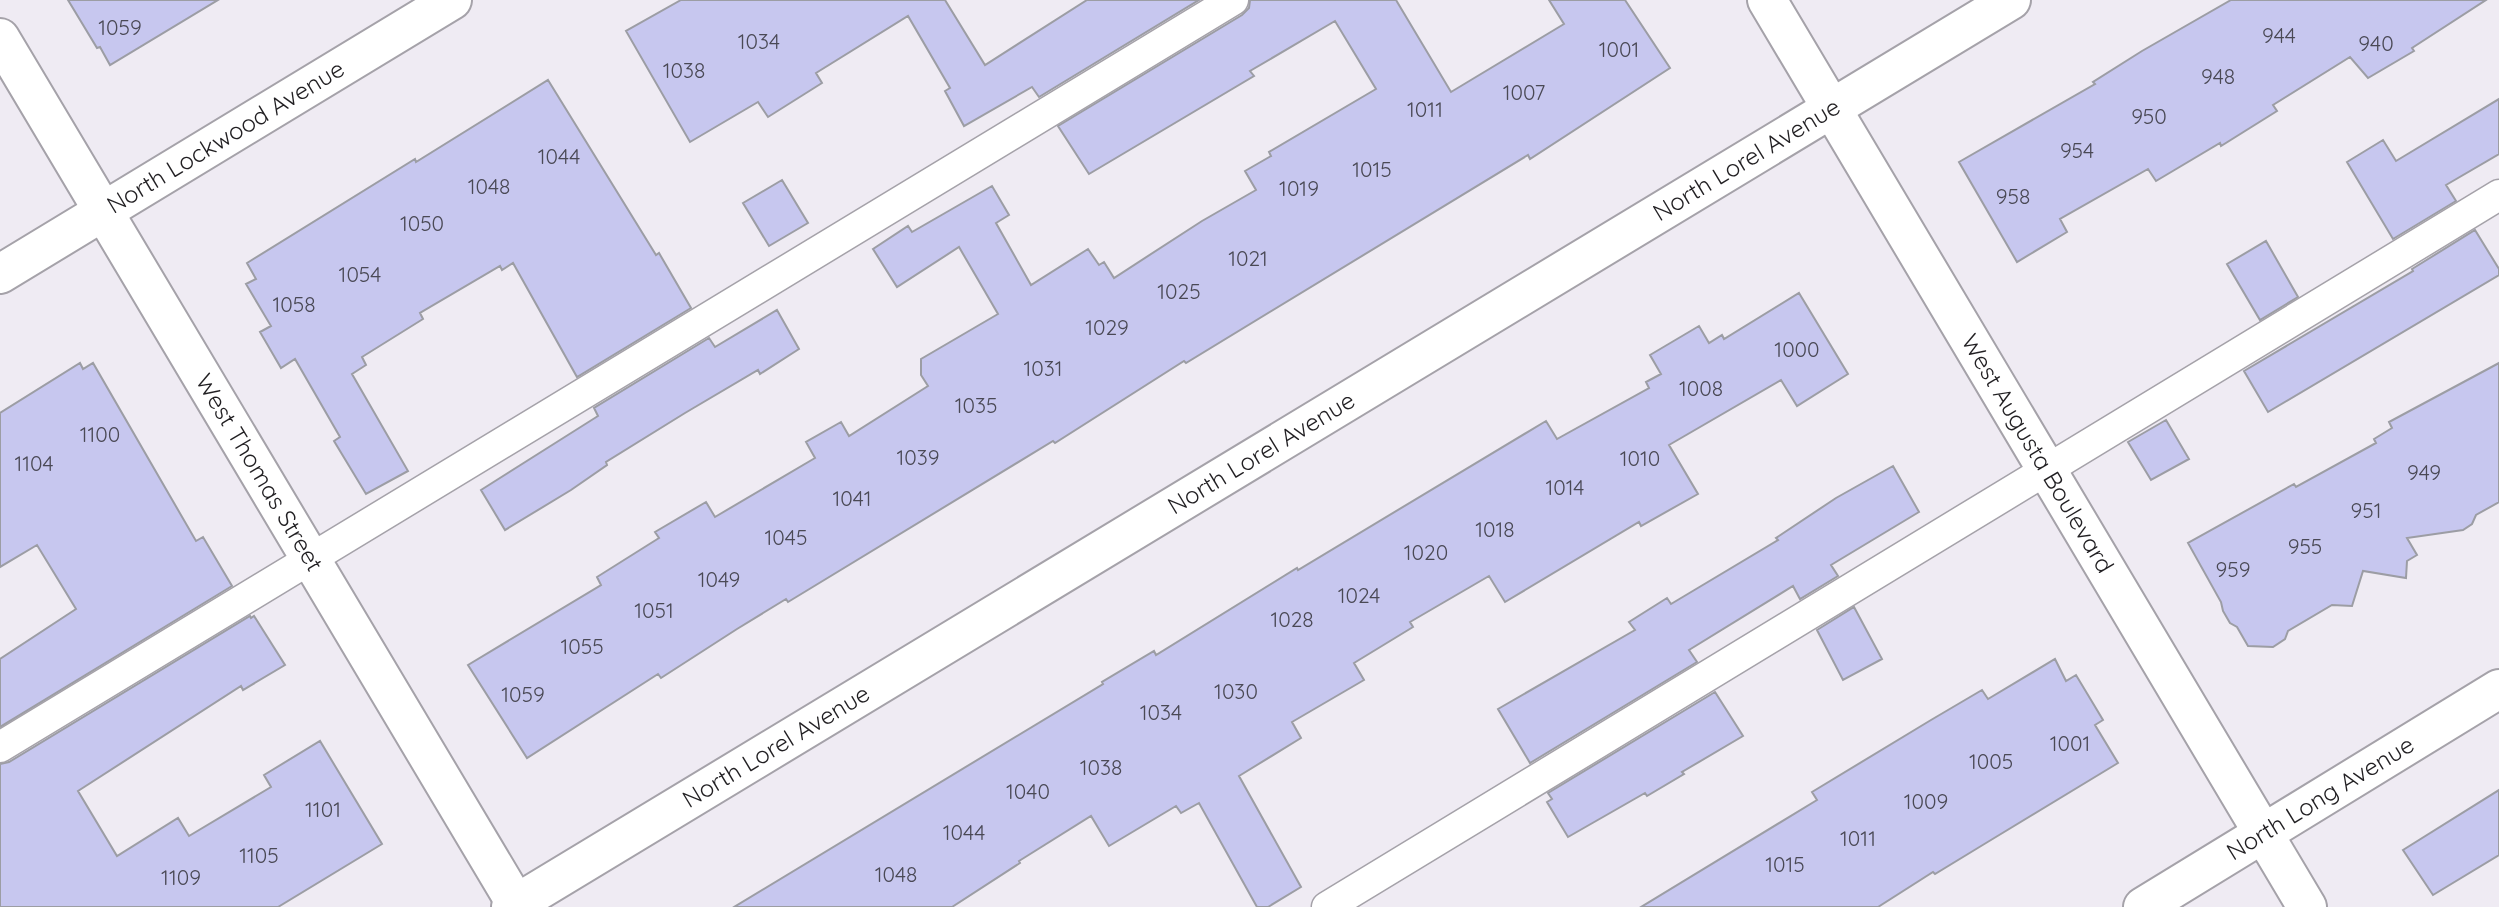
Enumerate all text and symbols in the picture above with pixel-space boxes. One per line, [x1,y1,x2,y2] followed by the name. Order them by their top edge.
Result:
[98,14,142,40] house number: 1059
[2262,22,2296,48] house number: 944
[738,28,780,54] house number: 1034
[2358,30,2394,56] house number: 940
[1599,36,1639,62] house number: 1001
[101,53,349,220] street label: North Lockwood Avenue
[663,57,705,83] house number: 1038
[2201,63,2235,89] house number: 948
[1503,79,1545,105] house number: 1007
[1647,91,1845,227] street label: North Lorel Avenue
[1407,96,1443,122] house number: 1011
[2131,103,2167,129] house number: 950
[2060,137,2094,163] house number: 954
[538,143,580,169] house number: 1044
[1352,156,1392,182] house number: 1015
[468,173,510,199] house number: 1048
[1279,175,1319,201] house number: 1019
[1996,183,2030,209] house number: 958
[400,210,444,236] house number: 1050
[1228,245,1268,271] house number: 1021
[339,261,381,287] house number: 1054
[1157,278,1201,304] house number: 1025
[272,291,316,317] house number: 1058
[1085,314,1129,340] house number: 1029
[1955,328,2121,578] street label: West Augusta Boulevard
[1774,336,1820,362] house number: 1000
[1023,355,1063,381] house number: 1031
[189,368,330,576] street label: West Thomas Street
[1679,375,1723,401] house number: 1008
[1162,384,1360,520] street label: North Lorel Avenue
[955,392,997,418] house number: 1035
[80,421,120,447] house number: 1100
[897,444,940,470] house number: 1039
[1620,445,1660,471] house number: 1010
[14,450,54,476] house number: 1104
[2407,459,2441,485] house number: 949
[1546,474,1584,500] house number: 1014
[833,485,871,511] house number: 1041
[2351,497,2381,523] house number: 951
[1475,516,1515,542] house number: 1018
[765,524,807,550] house number: 1045
[2288,533,2322,559] house number: 955
[1404,539,1448,565] house number: 1020
[2216,556,2250,582] house number: 959
[698,566,740,592] house number: 1049
[1338,582,1380,608] house number: 1024
[634,597,674,623] house number: 1051
[1270,606,1314,632] house number: 1028
[560,633,604,659] house number: 1055
[677,678,875,814] street label: North Lorel Avenue
[1214,678,1258,704] house number: 1030
[501,681,545,707] house number: 1059
[1140,699,1182,725] house number: 1034
[2221,729,2419,866] street label: North Long Avenue
[2050,730,2090,756] house number: 1001
[1969,748,2013,774] house number: 1005
[1080,754,1122,780] house number: 1038
[1006,778,1050,804] house number: 1040
[1904,788,1948,814] house number: 1009
[305,796,341,822] house number: 1101
[943,819,985,845] house number: 1044
[1840,825,1876,851] house number: 1011
[239,842,279,868] house number: 1105
[1765,851,1805,877] house number: 1015
[875,861,917,887] house number: 1048
[161,864,201,890] house number: 1109

